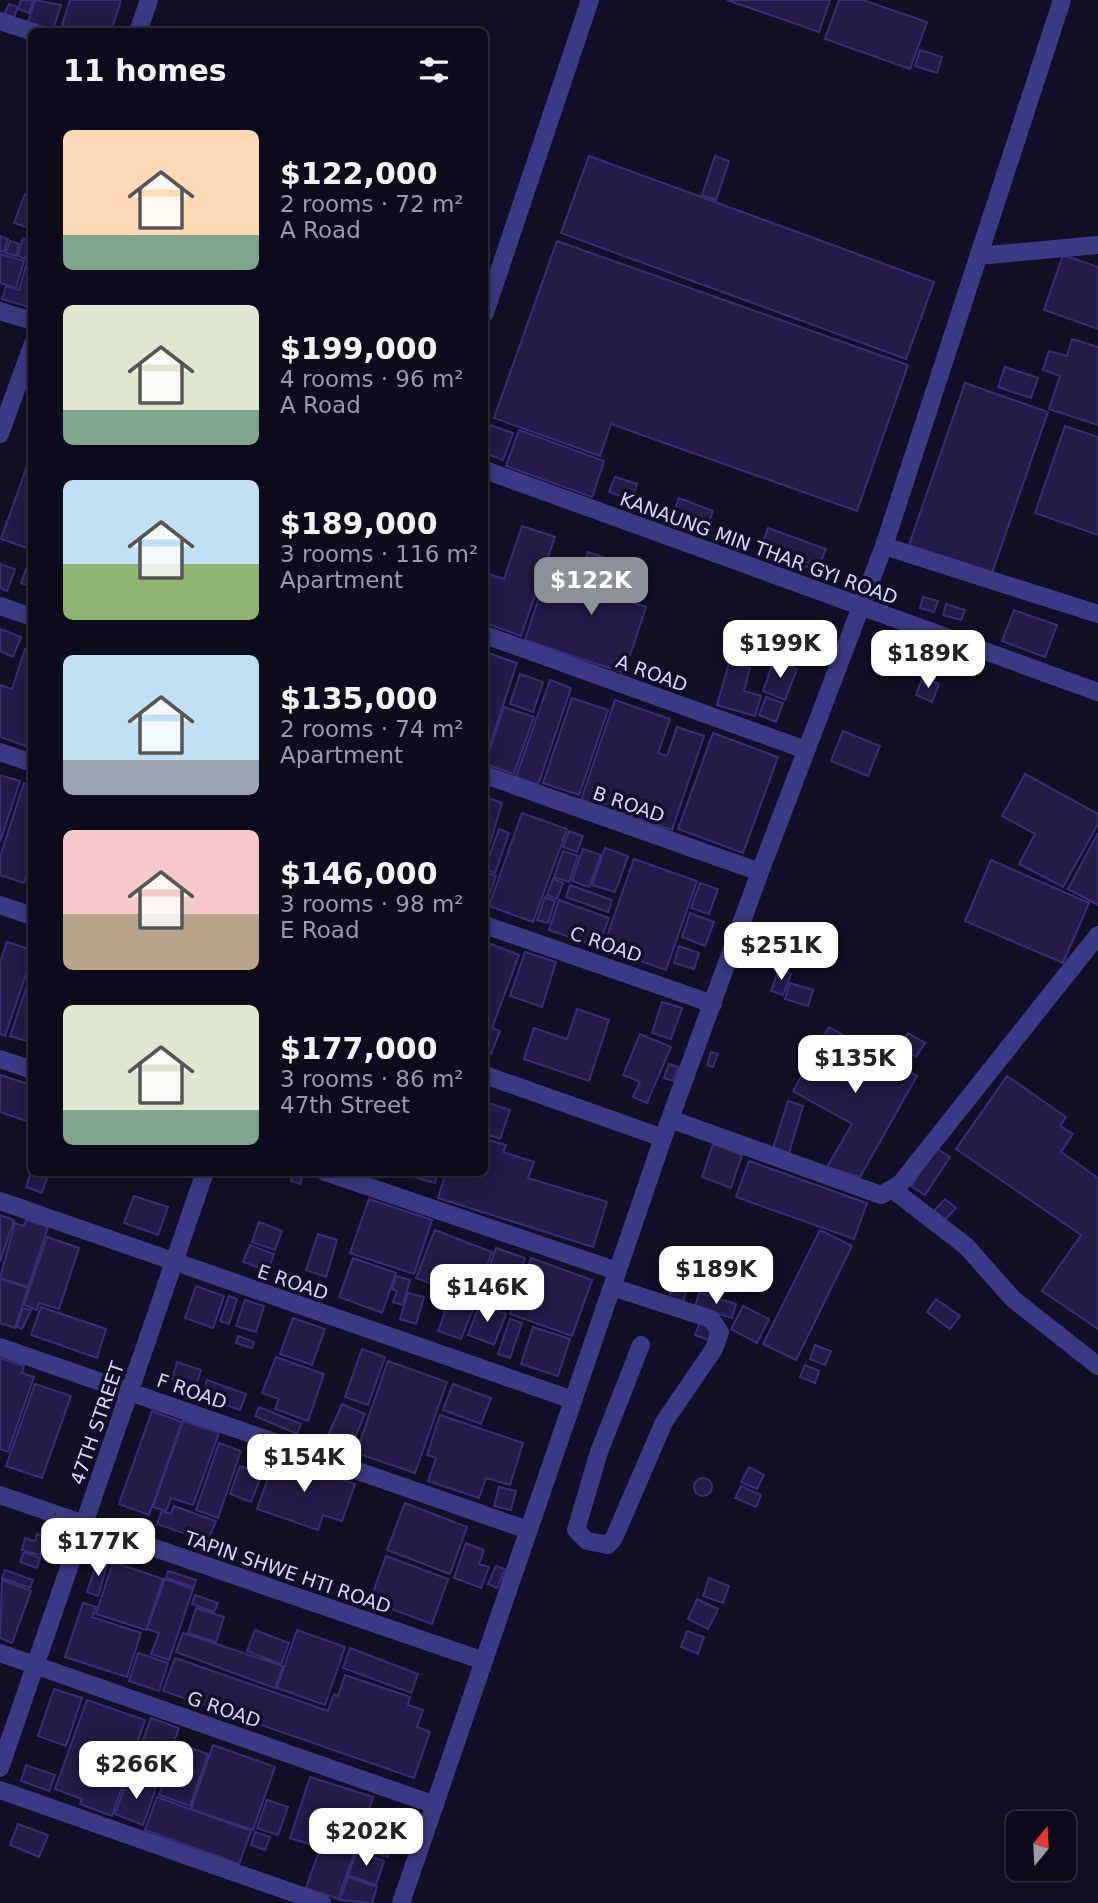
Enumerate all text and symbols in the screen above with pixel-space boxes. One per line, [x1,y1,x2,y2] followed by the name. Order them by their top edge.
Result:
[415,51,453,89] icon: filters
[63,53,227,88] text: 11 homes
[280,156,438,191] text: $122,000
[119,158,203,242] icon: home
[280,191,464,217] text: 2 rooms · 72 m²
[280,217,361,243] text: A Road
[280,331,438,366] text: $199,000
[119,333,203,417] icon: home
[280,366,464,392] text: 4 rooms · 96 m²
[280,392,361,418] text: A Road
[617,487,901,609] street label: KANAUNG MIN THAR GYI ROAD
[280,506,438,541] text: $189,000
[119,508,203,592] icon: home
[280,541,478,567] text: 3 rooms · 116 m²
[542,558,640,617] pin: $122K
[280,567,403,593] text: Apartment
[550,567,632,593] text: $122K
[731,620,829,680] pin: $199K
[739,630,821,656] text: $199K
[879,630,977,690] pin: $189K
[887,640,969,666] text: $189K
[613,650,691,696] street label: A ROAD
[280,681,438,716] text: $135,000
[119,683,203,767] icon: home
[280,716,464,742] text: 2 rooms · 74 m²
[280,742,403,768] text: Apartment
[590,781,668,827] street label: B ROAD
[280,856,438,891] text: $146,000
[119,858,203,942] icon: home
[280,891,464,917] text: 3 rooms · 98 m²
[280,917,360,943] text: E Road
[567,921,645,967] street label: C ROAD
[732,922,830,982] pin: $251K
[740,932,822,958] text: $251K
[280,1031,438,1066] text: $177,000
[119,1033,203,1117] icon: home
[806,1036,904,1095] pin: $135K
[814,1045,896,1071] text: $135K
[280,1066,464,1092] text: 3 rooms · 86 m²
[280,1092,410,1118] text: 47th Street
[667,1246,765,1306] pin: $189K
[675,1256,757,1282] text: $189K
[255,1260,331,1304] street label: E ROAD
[438,1264,536,1324] pin: $146K
[446,1274,528,1300] text: $146K
[66,1358,128,1487] street label: 47TH STREET
[154,1369,230,1413] street label: F ROAD
[255,1434,353,1494] pin: $154K
[263,1444,345,1470] text: $154K
[49,1518,147,1578] pin: $177K
[181,1526,394,1618] street label: TAPIN SHWE HTI ROAD
[57,1528,139,1554] text: $177K
[184,1686,264,1732] street label: G ROAD
[87,1742,185,1801] pin: $266K
[95,1751,177,1777] text: $266K
[317,1808,415,1868] pin: $202K
[1006,1811,1076,1881] north arrow
[1006,1811,1076,1881] map controls
[325,1818,407,1844] text: $202K

